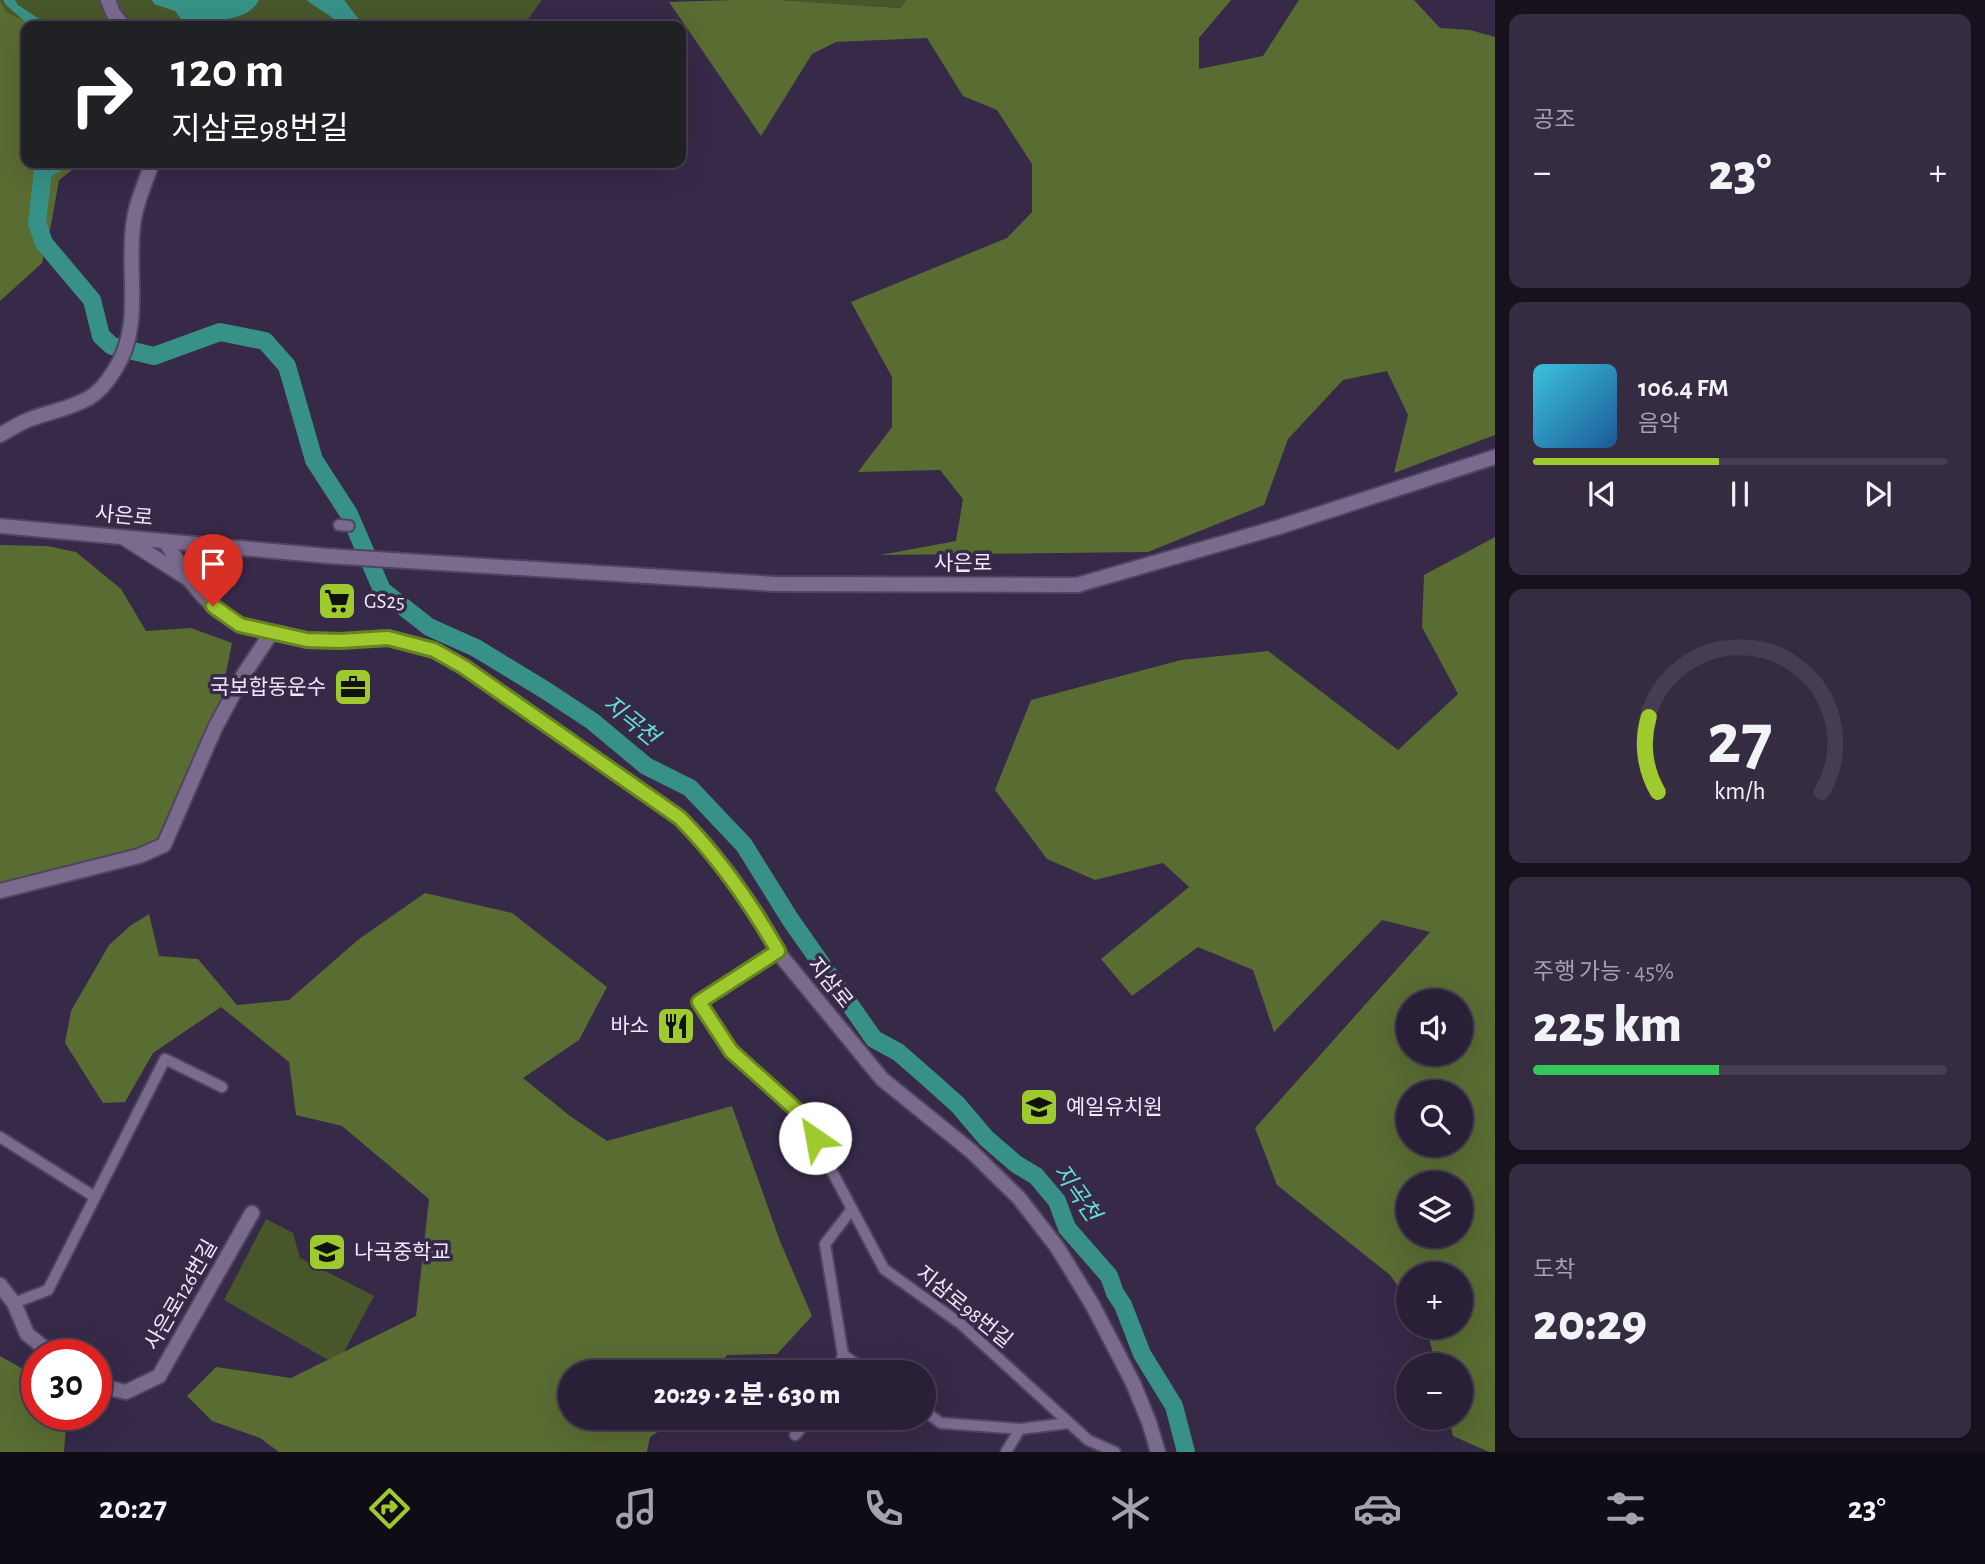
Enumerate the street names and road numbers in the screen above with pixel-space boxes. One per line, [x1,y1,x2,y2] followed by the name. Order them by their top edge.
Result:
[94,502,154,529] street label: 사은로
[934,552,992,574] street label: 사은로
[804,953,857,1012] street label: 지삼로
[140,1236,221,1354] street label: 사은로126번길
[912,1261,1016,1352] street label: 지삼로98번길

